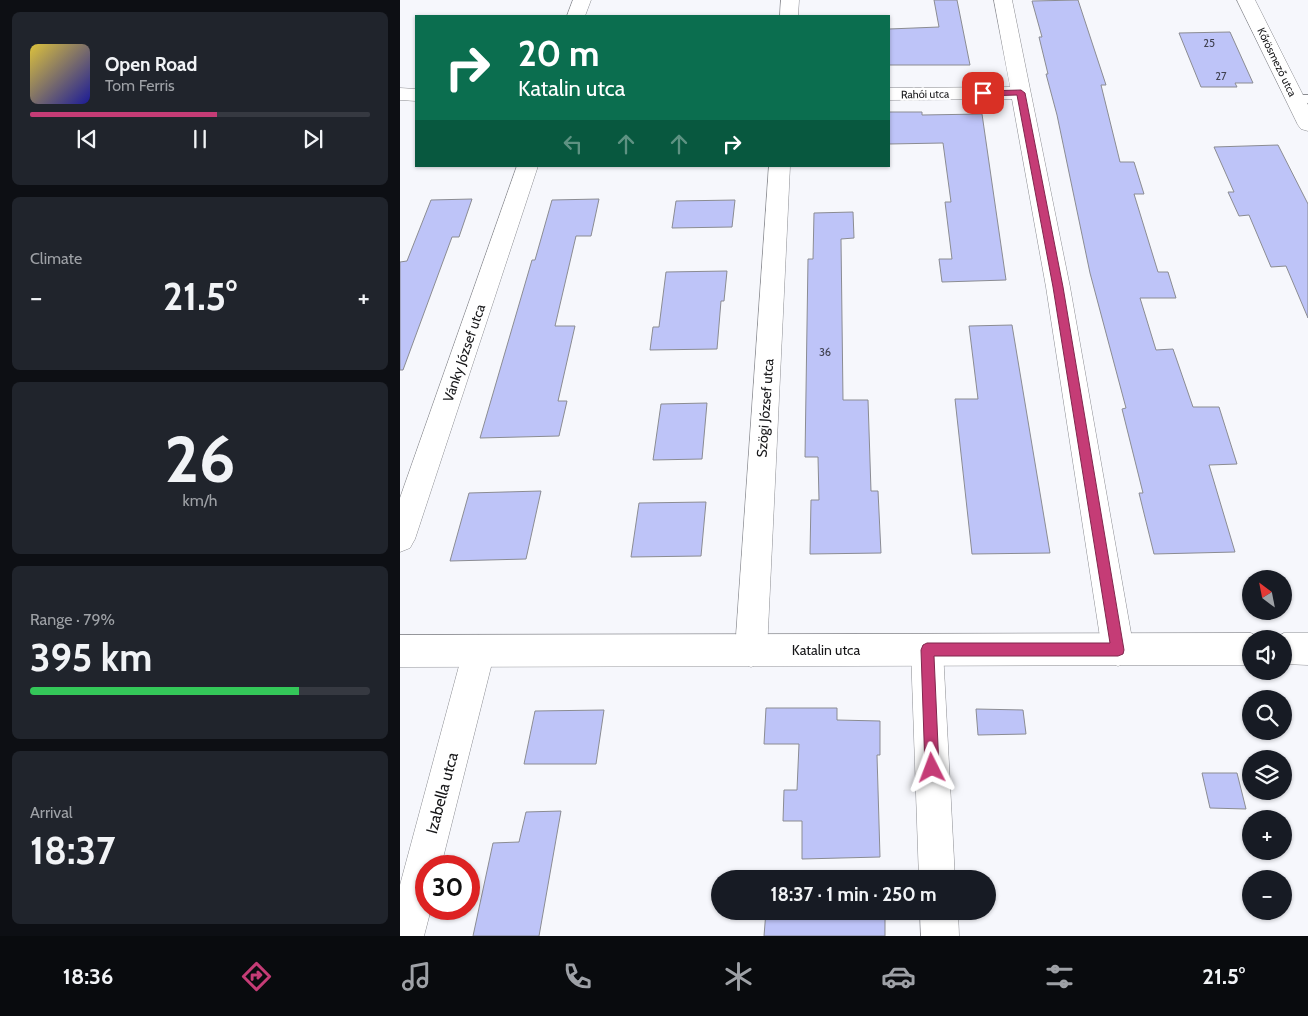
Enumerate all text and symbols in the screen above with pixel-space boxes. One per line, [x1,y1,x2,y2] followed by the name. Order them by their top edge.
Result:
[1254,25,1300,99] street label: Kőrösmező utca
[518,32,600,75] text: 20 m
[435,35,500,100] icon: right
[1203,36,1215,50] house number: 25
[105,53,197,76] text: Open Road
[1215,69,1227,83] house number: 27
[962,72,1004,114] pin
[518,75,625,102] text: Katalin utca
[105,76,175,95] text: Tom Ferris
[969,79,997,107] icon: arrive
[901,87,950,101] street label: Rahói utca
[73,125,101,153] icon: previous
[186,125,214,153] icon: pause
[299,125,327,153] icon: next
[559,130,587,158] icon: left
[612,130,640,158] icon: ahead
[665,130,693,158] icon: ahead
[718,130,746,158] icon: right
[30,249,82,268] text: Climate
[163,273,237,320] text: 21.5°
[30,280,42,314] text: −
[358,280,370,314] text: +
[439,301,489,404] street label: Vánky József utca
[819,345,831,359] house number: 36
[753,358,777,458] street label: Szögi József utca
[165,419,235,498] text: 26
[182,491,218,510] text: km/h
[1242,570,1292,620] north arrow
[1242,570,1292,920] map controls
[30,610,115,629] text: Range · 79%
[1242,630,1292,680] button: sound
[30,634,152,681] text: 395 km
[792,641,860,659] street label: Katalin utca
[1242,690,1292,740] button: search
[905,741,957,793] position arrow
[422,750,462,836] street label: Izabella utca
[1242,750,1292,800] button: layers
[30,803,73,822] text: Arrival
[1242,810,1292,860] button: +
[30,827,115,874] text: 18:37
[415,855,480,920] speed limit sign: 30
[1242,870,1292,920] button: −
[771,883,936,906] text: 18:37 · 1 min · 250 m
[239,959,274,994] icon: directions
[399,959,434,994] icon: music
[560,959,595,994] icon: phone
[721,959,756,994] icon: climate
[881,959,916,994] icon: car
[1042,959,1077,994] icon: filters
[63,963,113,990] text: 18:36
[1202,963,1245,990] text: 21.5°

